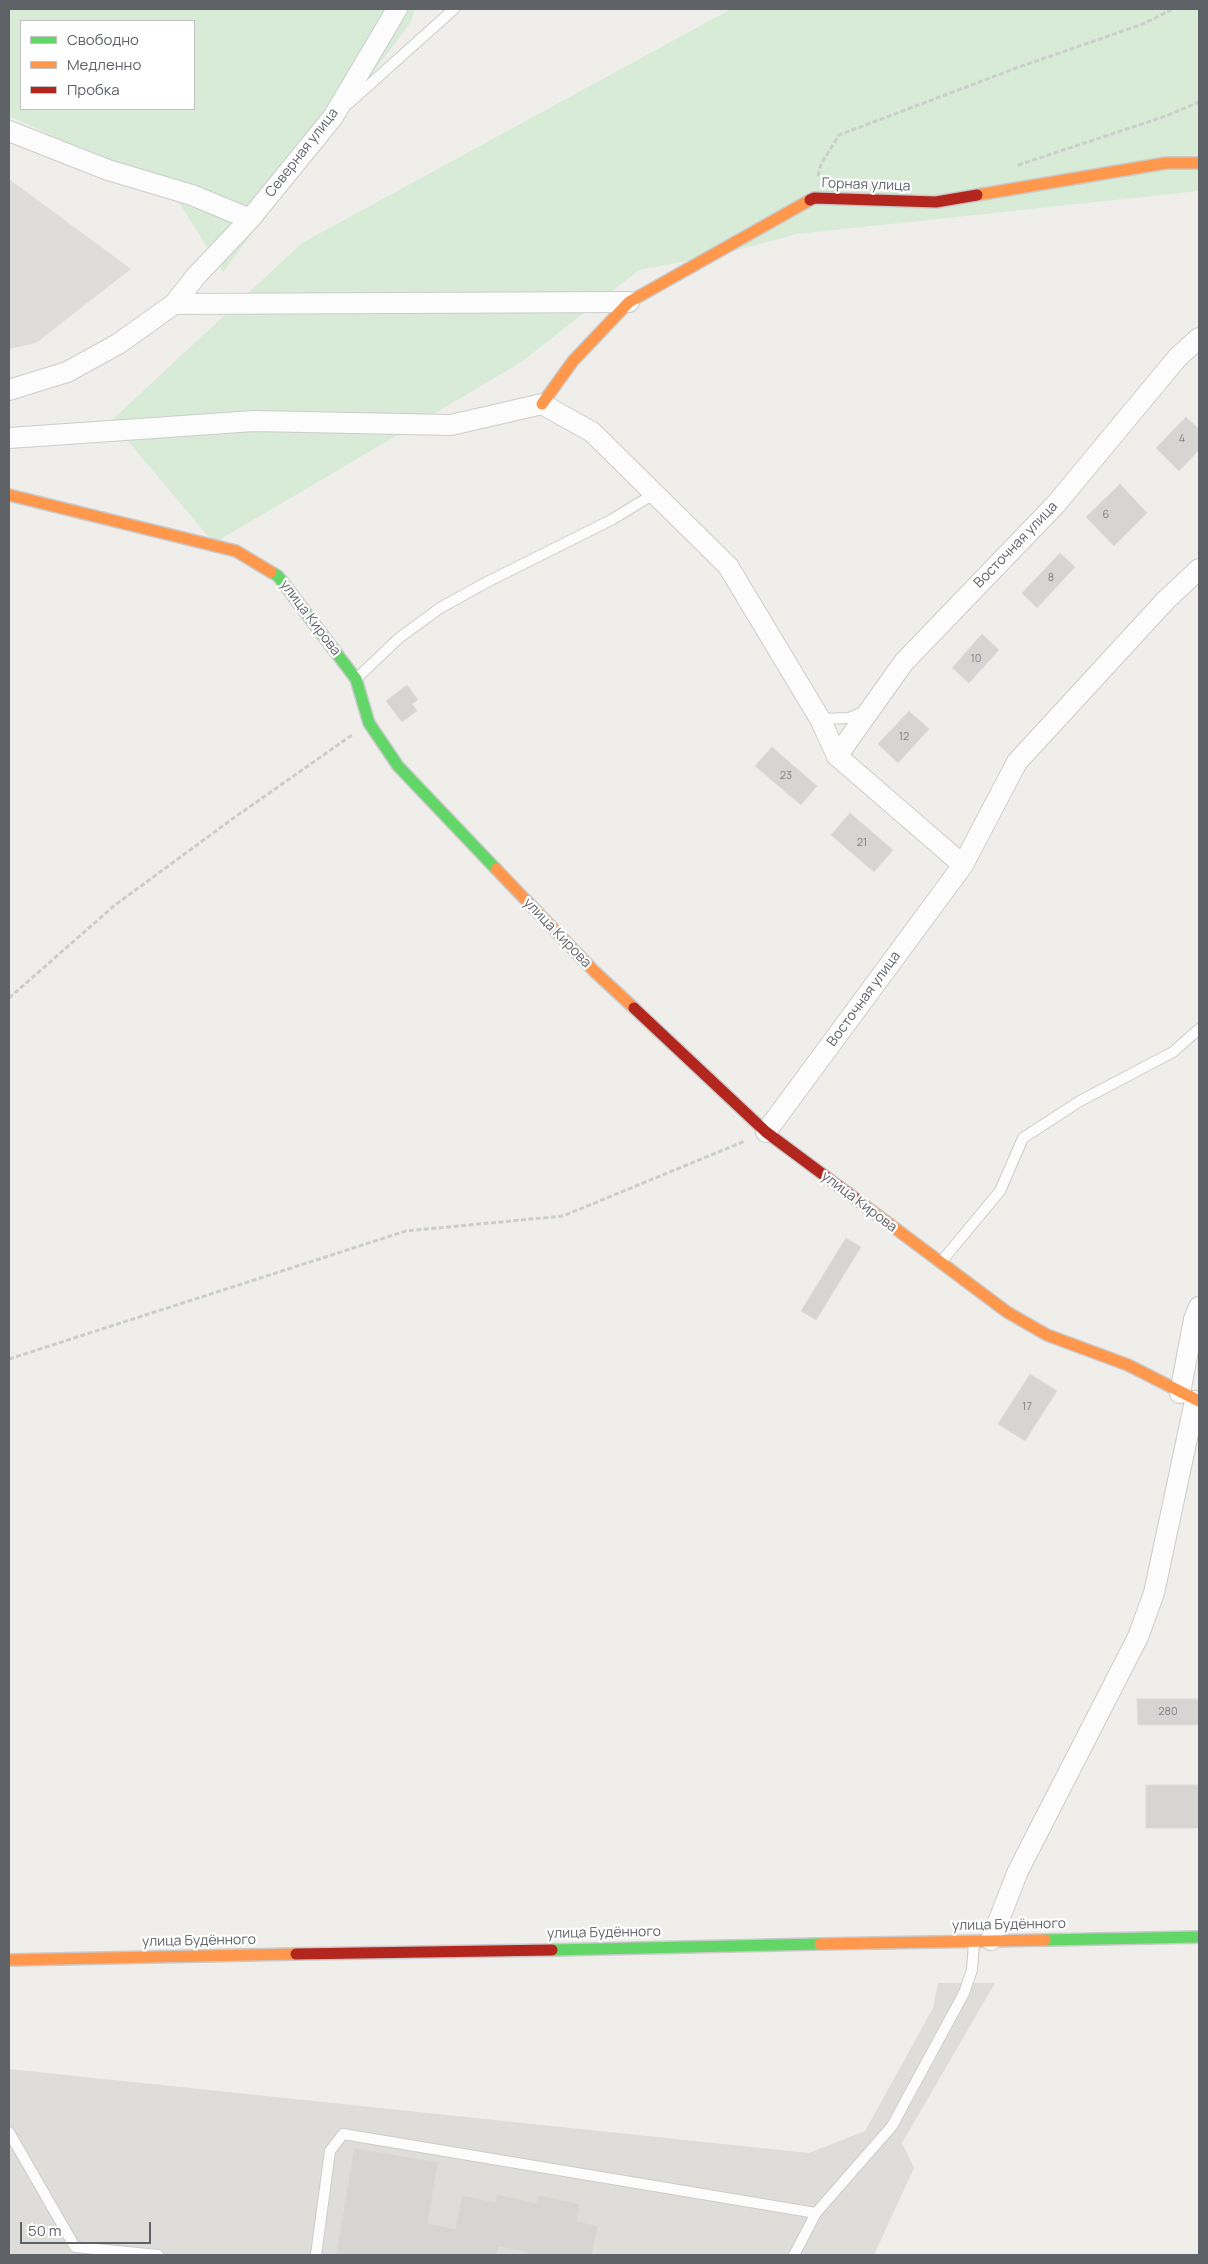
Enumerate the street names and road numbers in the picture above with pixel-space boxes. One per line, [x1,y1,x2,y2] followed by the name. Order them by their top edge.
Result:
[262,105,342,201] street label: Северная улица
[821,175,911,195] street label: Горная улица
[971,498,1061,592] street label: Восточная улица
[276,577,344,659] street label: улица Кирова
[520,895,594,971] street label: улица Кирова
[824,948,904,1050] street label: Восточная улица
[818,1168,900,1236] street label: улица Кирова
[952,1916,1066,1934] street label: улица Будённого
[547,1924,661,1942] street label: улица Будённого
[142,1932,256,1950] street label: улица Будённого

